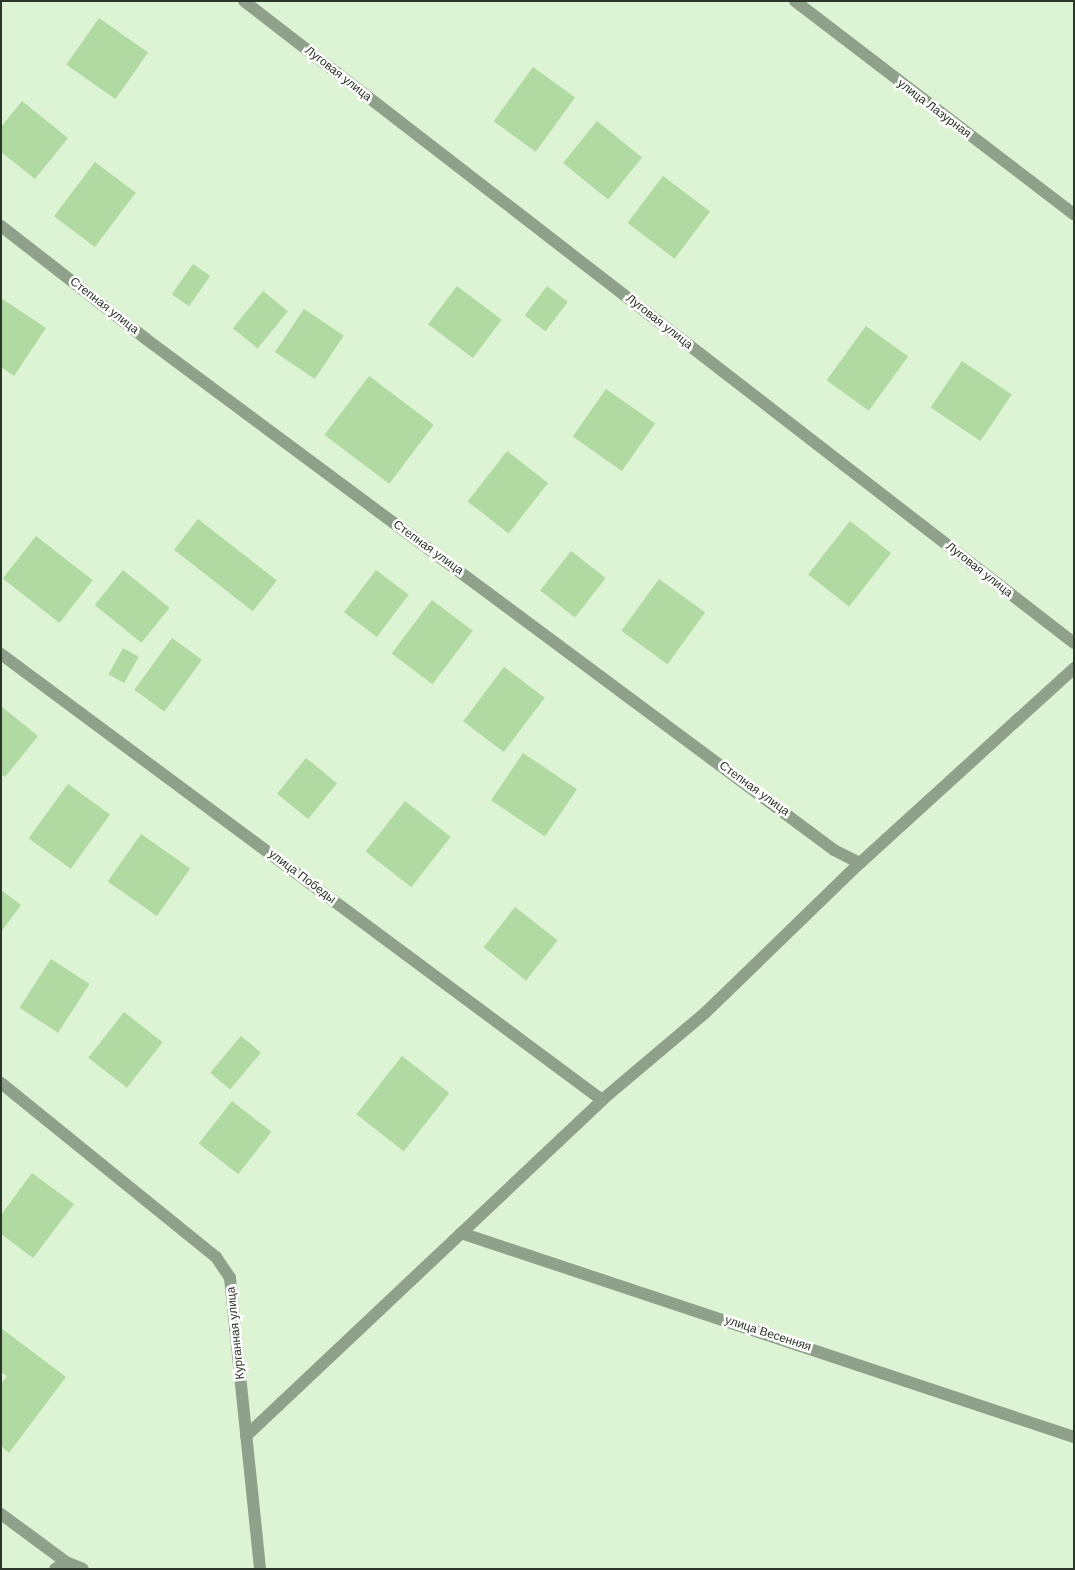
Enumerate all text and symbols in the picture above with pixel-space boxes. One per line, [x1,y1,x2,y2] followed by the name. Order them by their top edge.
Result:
[302,44,374,104] street label: Луговая улица
[894,77,974,141] street label: улица Лазурная
[67,275,141,337] street label: Степная улица
[623,292,695,352] street label: Луговая улица
[390,518,466,578] street label: Степная улица
[943,540,1015,600] street label: Луговая улица
[716,759,792,819] street label: Степная улица
[266,847,338,907] street label: улица Победы
[224,1286,248,1380] street label: Курганная улица
[723,1313,813,1355] street label: улица Весенняя

